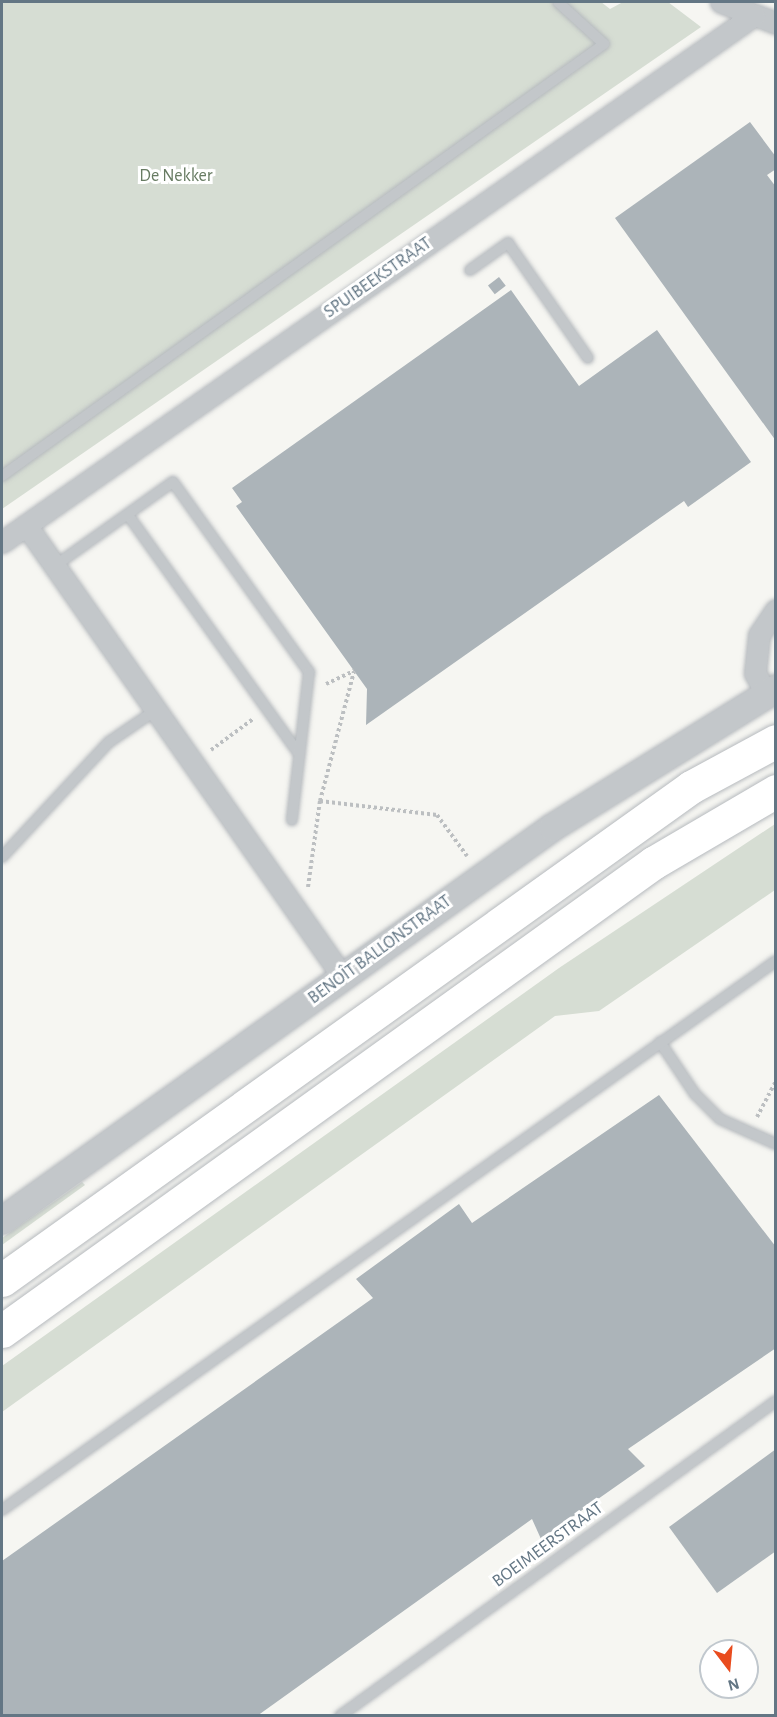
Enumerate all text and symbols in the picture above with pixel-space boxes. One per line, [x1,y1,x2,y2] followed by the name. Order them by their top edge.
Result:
[139,165,213,187] park label: De Nekker
[320,233,436,323] street label: SPUIBEEKSTRAAT
[304,891,456,1009] street label: BENOÎT BALLONSTRAAT
[488,1498,608,1592] street label: BOEIMEERSTRAAT
[699,1639,759,1699] north arrow
[726,1675,741,1694] text: N

